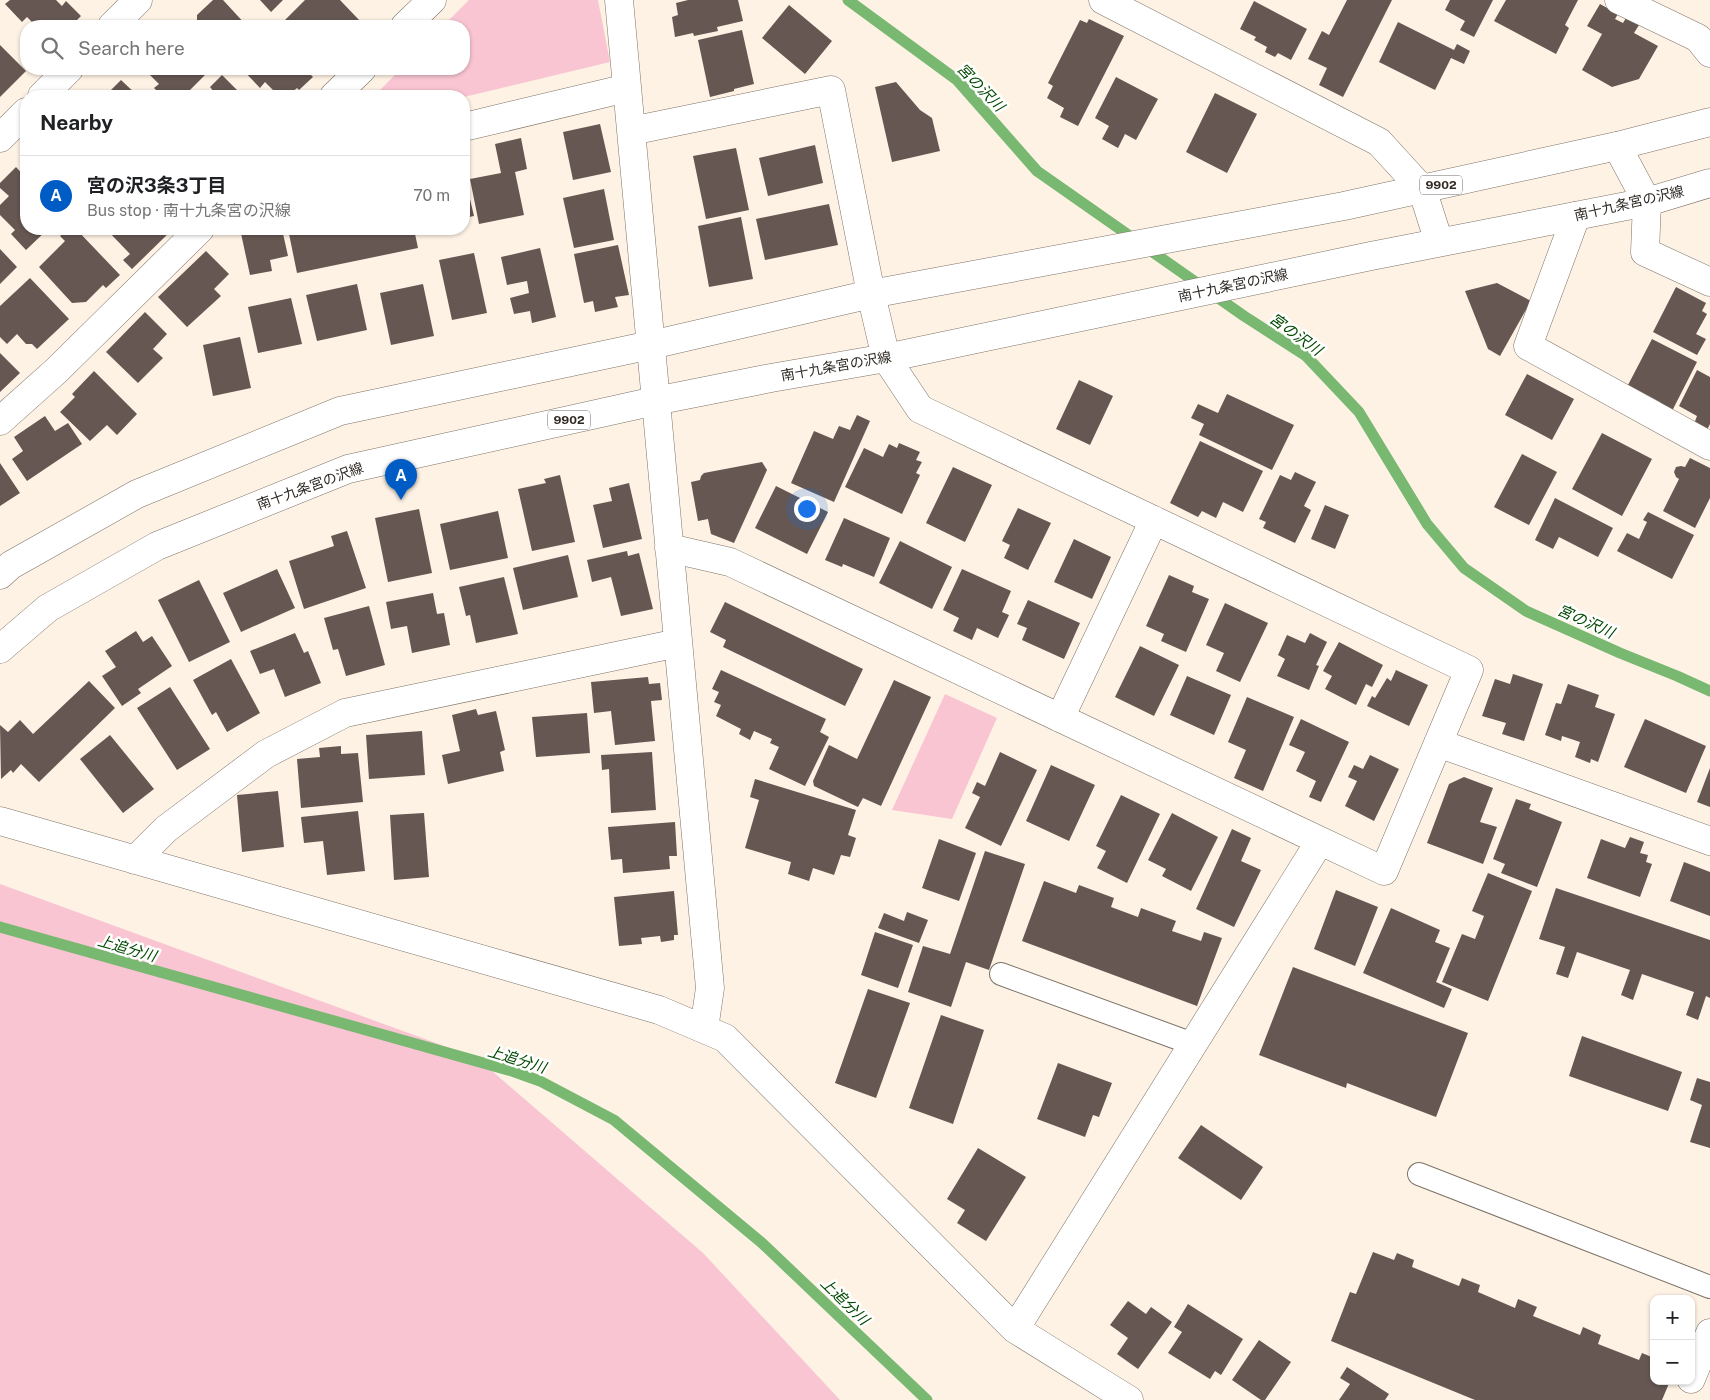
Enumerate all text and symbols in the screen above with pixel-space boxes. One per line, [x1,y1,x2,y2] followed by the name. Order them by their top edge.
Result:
[20,20,470,75] search box
[38,34,66,62] icon: search
[78,37,185,59] text: Search here
[954,60,1009,116] water label: 宮の沢川
[40,110,113,135] text: Nearby
[87,174,226,196] text: 宮の沢3条3丁目
[1420,176,1462,194] road number: 9902
[1573,183,1685,223] street label: 南十九条宮の沢線
[50,186,62,205] text: A
[413,186,450,205] text: 70 m
[87,201,291,220] text: Bus stop · 南十九条宮の沢線
[1177,266,1289,304] street label: 南十九条宮の沢線
[1267,309,1327,360] water label: 宮の沢川
[779,348,893,384] street label: 南十九条宮の沢線
[548,410,590,430] road number: 9902
[255,459,365,513] street label: 南十九条宮の沢線
[385,459,417,500] pin: A
[794,496,820,522] your location
[1555,601,1619,642] water label: 宮の沢川
[96,932,160,965] water label: 上追分川
[486,1042,550,1076] water label: 上追分川
[818,1274,874,1329] water label: 上追分川
[1650,1295,1695,1385] map controls
[1650,1295,1695,1340] button: +
[1650,1340,1695,1385] button: −

